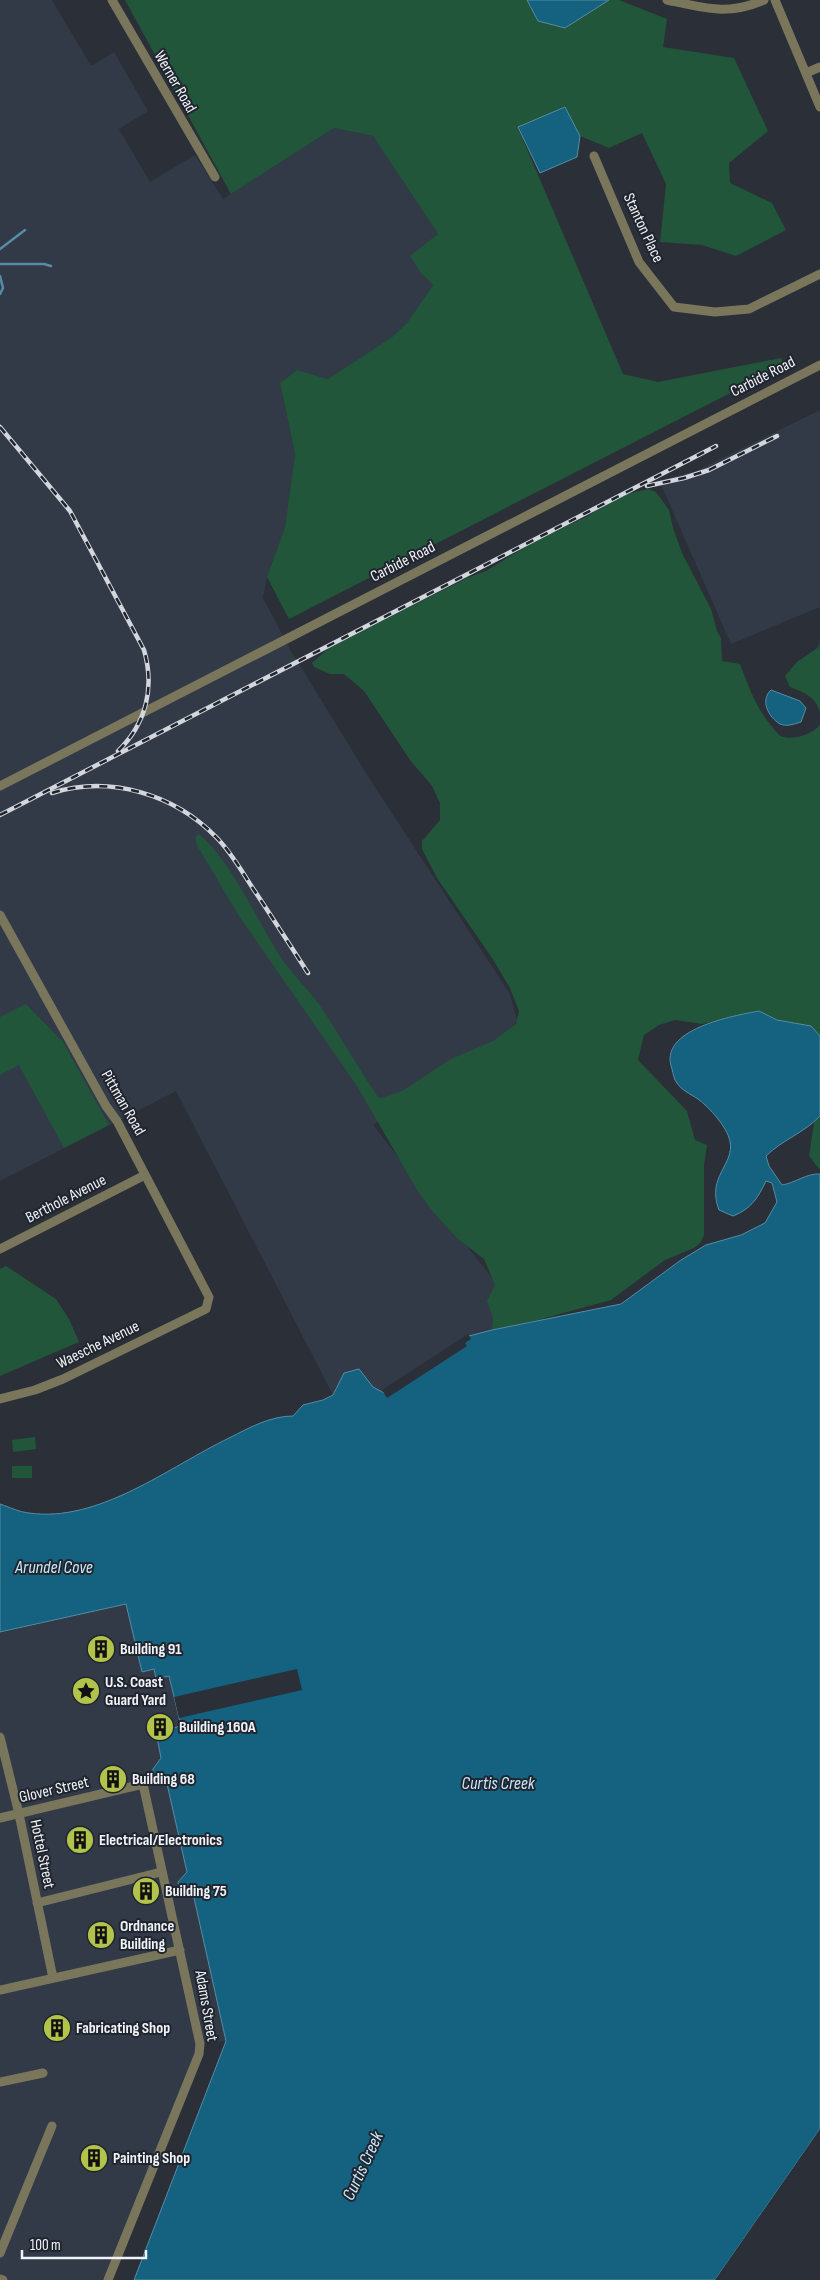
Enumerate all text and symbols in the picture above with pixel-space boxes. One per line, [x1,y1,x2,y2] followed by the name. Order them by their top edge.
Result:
[150,48,200,116] street label: Werner Road
[619,190,667,266] street label: Stanton Place
[727,353,799,401] street label: Carbide Road
[367,538,439,586] street label: Carbide Road
[97,1067,149,1139] street label: Pittman Road
[23,1171,109,1227] street label: Berthole Avenue
[54,1317,142,1373] street label: Waesche Avenue
[14,1557,93,1578] water label: Arundel Cove
[86,1634,116,1664] building icon: Building 91
[120,1640,182,1659] place label: Building 91
[105,1673,166,1710] place label: U.S. Coast Guard Yard
[71,1676,101,1706] place icon: U.S. Coast Guard Yard
[145,1712,175,1742] building icon: Building 160A
[179,1718,256,1737] place label: Building 160A
[98,1764,128,1794] building icon: Building 68
[132,1770,195,1789] place label: Building 68
[17,1773,91,1807] street label: Glover Street
[462,1773,536,1794] water label: Curtis Creek
[25,1818,59,1890] street label: Hottel Street
[65,1825,95,1855] building icon: Electrical/Electronics
[99,1831,222,1850] place label: Electrical/Electronics
[131,1876,161,1906] building icon: Building 75
[165,1882,227,1901] place label: Building 75
[120,1917,175,1954] place label: Ordnance Building
[86,1920,116,1950] building icon: Ordnance Building
[190,1968,222,2043] street label: Adams Street
[42,2013,72,2043] building icon: Fabricating Shop
[76,2019,170,2038] place label: Fabricating Shop
[338,2127,388,2204] water label: Curtis Creek
[79,2143,109,2173] building icon: Painting Shop
[113,2149,190,2168] place label: Painting Shop
[22,2228,146,2260] scale bar
[30,2236,61,2255] text: 100 m

